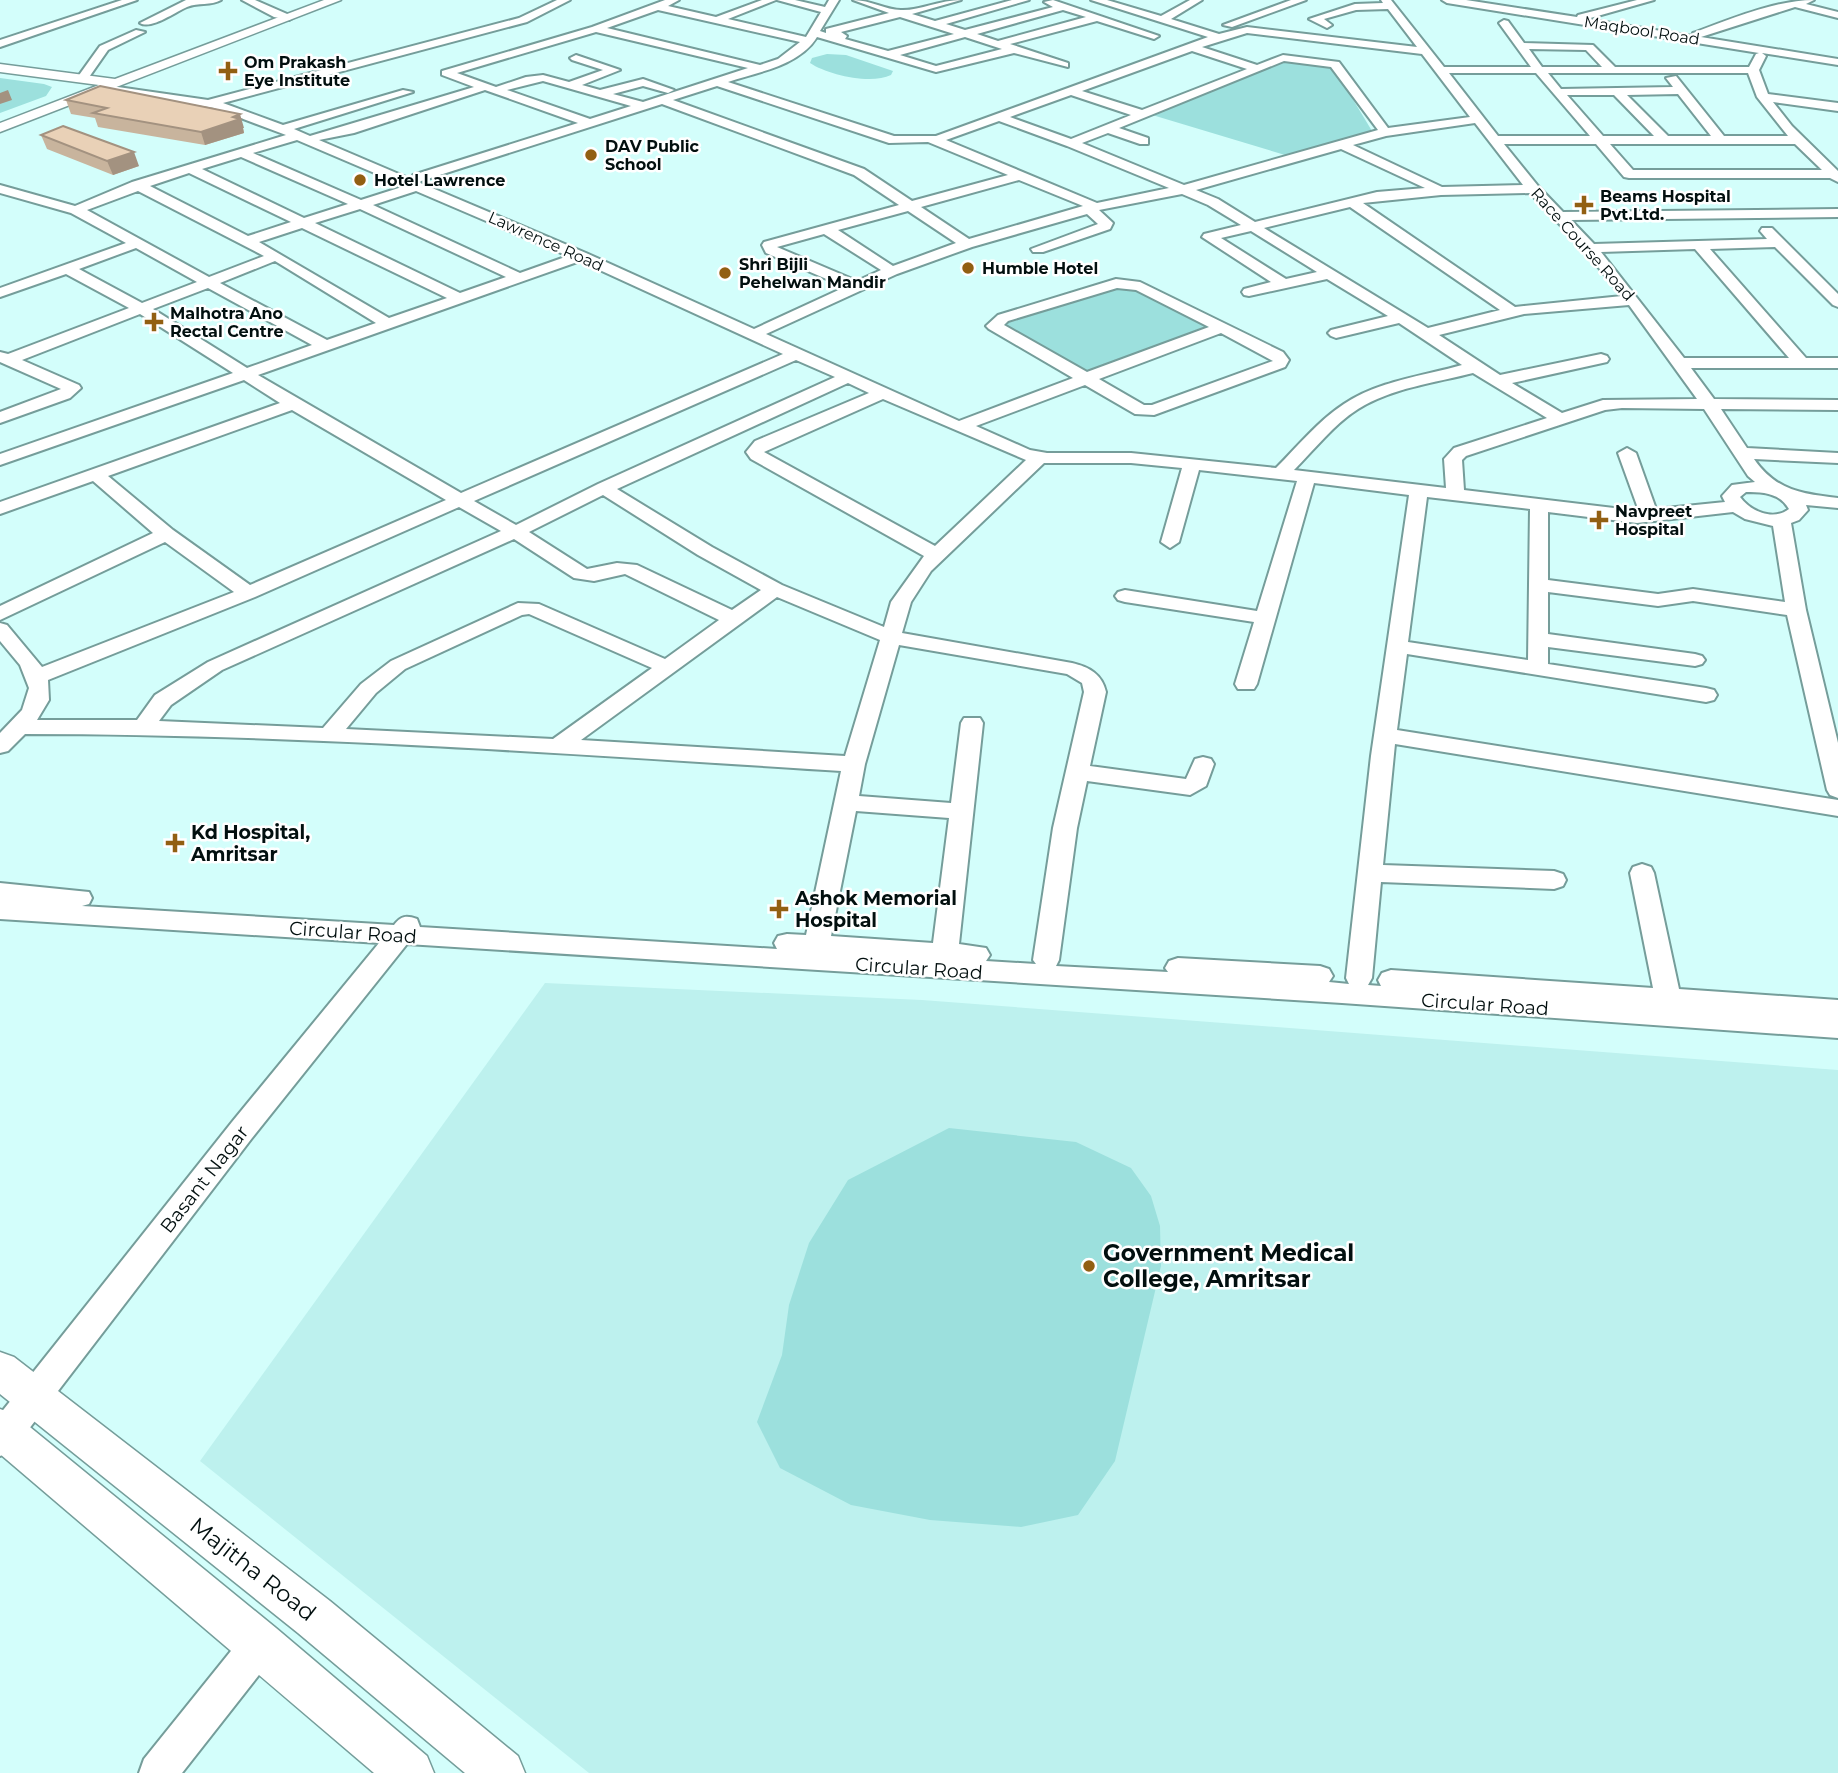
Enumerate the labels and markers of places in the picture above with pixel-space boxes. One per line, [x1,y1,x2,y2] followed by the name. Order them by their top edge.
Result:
[244,53,350,90] place label: Om Prakash Eye Institute
[218,61,238,81] marker: Om Prakash Eye Institute
[605,137,700,174] place label: DAV Public School
[583,147,599,163] marker: DAV Public School
[374,171,505,190] place label: Hotel Lawrence
[352,172,368,188] marker: Hotel Lawrence
[1600,187,1731,224] place label: Beams Hospital Pvt.Ltd.
[1574,195,1594,215] marker: Beams Hospital Pvt.Ltd.
[739,255,886,292] place label: Shri Bijli Pehelwan Mandir
[982,259,1098,278] place label: Humble Hotel
[960,260,976,276] marker: Humble Hotel
[717,265,733,281] marker: Shri Bijli Pehelwan Mandir
[170,304,284,341] place label: Malhotra Ano Rectal Centre
[144,312,164,332] marker: Malhotra Ano Rectal Centre
[1615,502,1692,539] place label: Navpreet Hospital
[1589,510,1609,530] marker: Navpreet Hospital
[190,821,310,866] place label: Kd Hospital, Amritsar
[165,833,185,853] marker: Kd Hospital, Amritsar
[794,887,957,932] place label: Ashok Memorial Hospital
[769,899,789,919] marker: Ashok Memorial Hospital
[1103,1239,1354,1293] place label: Government Medical College, Amritsar
[1081,1258,1097,1274] marker: Government Medical College, Amritsar

